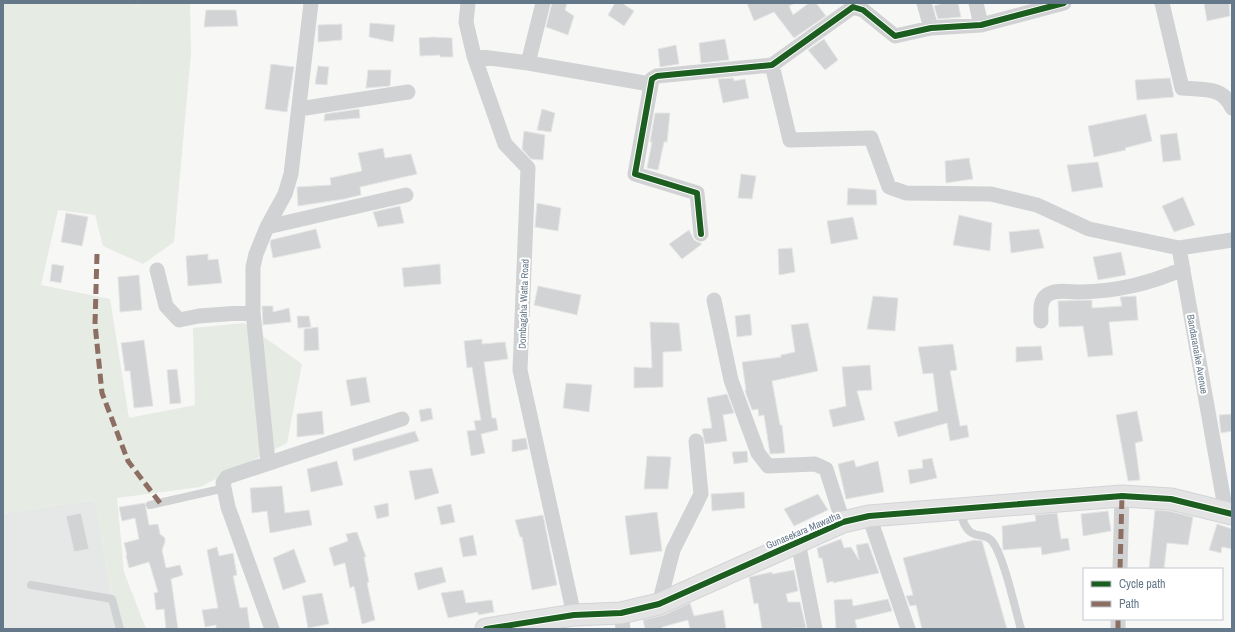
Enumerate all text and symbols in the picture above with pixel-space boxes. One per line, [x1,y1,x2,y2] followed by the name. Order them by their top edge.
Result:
[515,259,532,349] street label: Dombagaha Watta Road
[1184,313,1211,395] street label: Bandaranaike Avenue
[764,509,843,552] street label: Gunasekara Mawatha
[1083,568,1223,620] legend
[1119,576,1166,592] text: Cycle path
[1119,596,1139,612] text: Path

